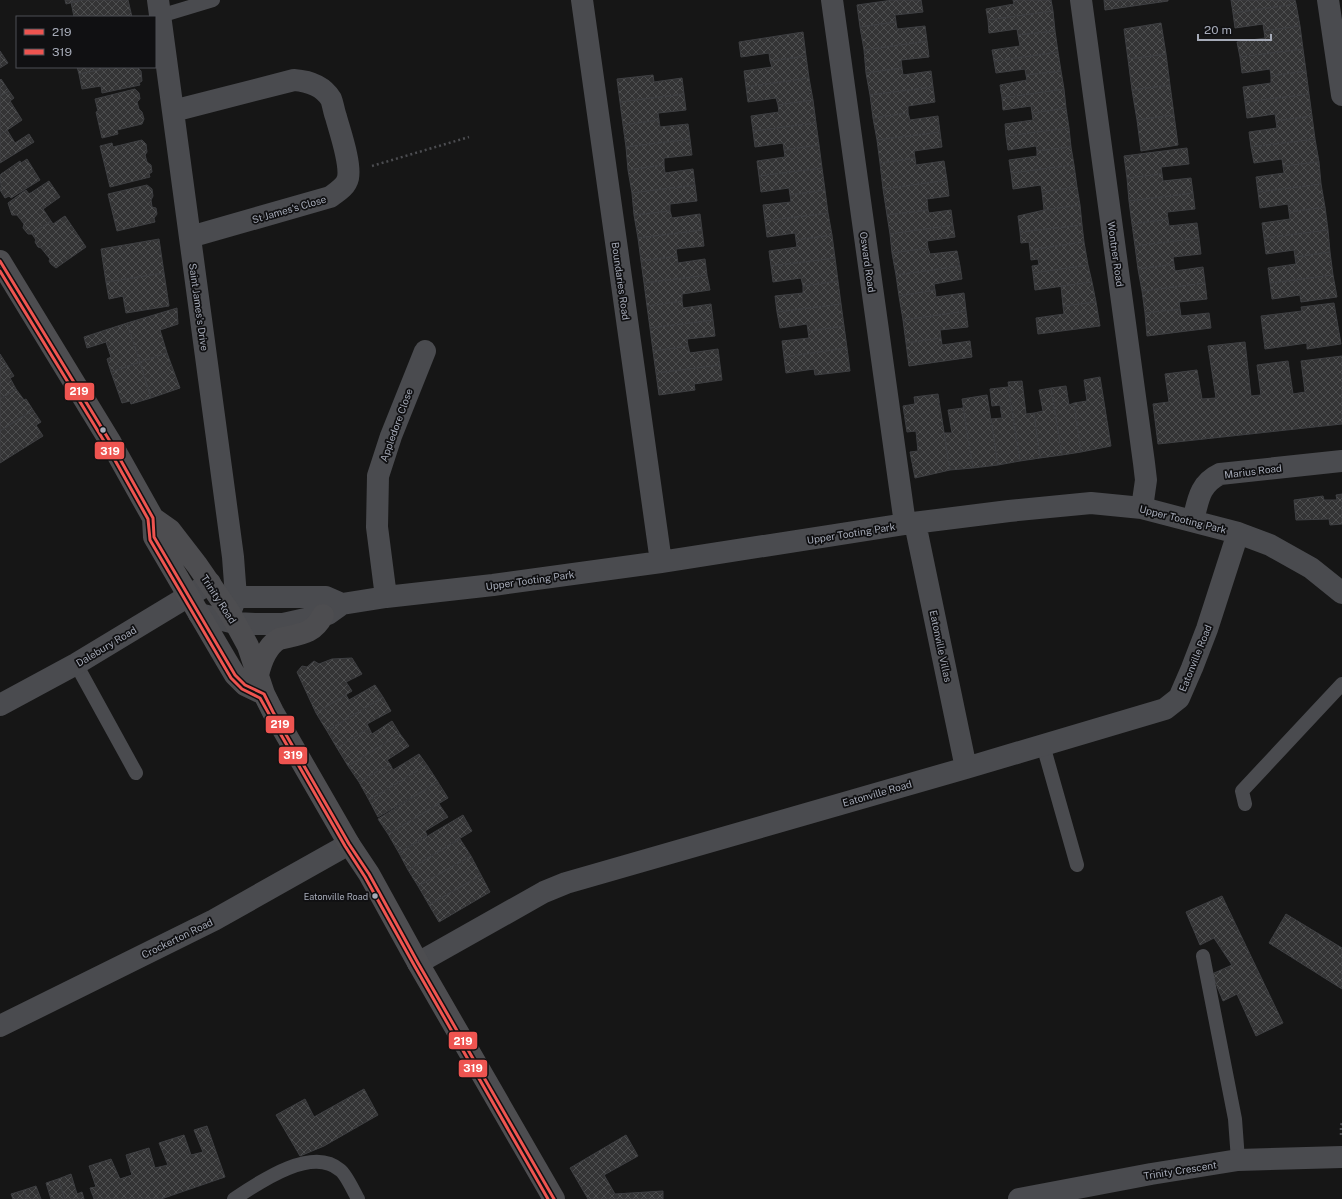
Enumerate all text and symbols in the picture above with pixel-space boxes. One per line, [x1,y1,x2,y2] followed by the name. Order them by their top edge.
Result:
[16,16,156,68] legend
[1198,16,1271,42] scale bar
[1204,23,1232,37] text: 20 m
[52,25,72,39] text: 219
[52,45,72,59] text: 319
[250,193,328,225] street label: St James's Close
[1105,221,1127,287] street label: Wontner Road
[858,231,878,293] street label: Osward Road
[610,241,632,321] street label: Boundaries Road
[187,262,211,352] street label: Saint James's Drive
[64,382,95,401] line badge: 219
[70,385,88,397] text: 219
[377,386,415,463] street label: Appledore Close
[98,425,108,435] unlabelled marker
[94,441,125,460] line badge: 319
[100,445,120,457] text: 319
[1224,462,1282,480] street label: Marius Road
[1138,502,1228,536] street label: Upper Tooting Park
[806,520,896,546] street label: Upper Tooting Park
[485,568,575,592] street label: Upper Tooting Park
[199,572,239,626] street label: Trinity Road
[928,609,954,683] street label: Eatonville Villas
[74,623,138,669] street label: Dalebury Road
[1176,623,1214,693] street label: Eatonville Road
[265,715,295,734] line badge: 219
[271,718,289,730] text: 219
[278,746,308,765] line badge: 319
[283,749,303,761] text: 319
[841,777,913,809] street label: Eatonville Road
[304,891,368,902] place label: Eatonville Road
[370,891,380,901] marker: Eatonville Road
[139,916,215,960] street label: Crockerton Road
[448,1031,478,1050] line badge: 219
[454,1035,472,1047] text: 219
[458,1059,488,1078] line badge: 319
[463,1062,483,1074] text: 319
[1143,1158,1218,1182] street label: Trinity Crescent

